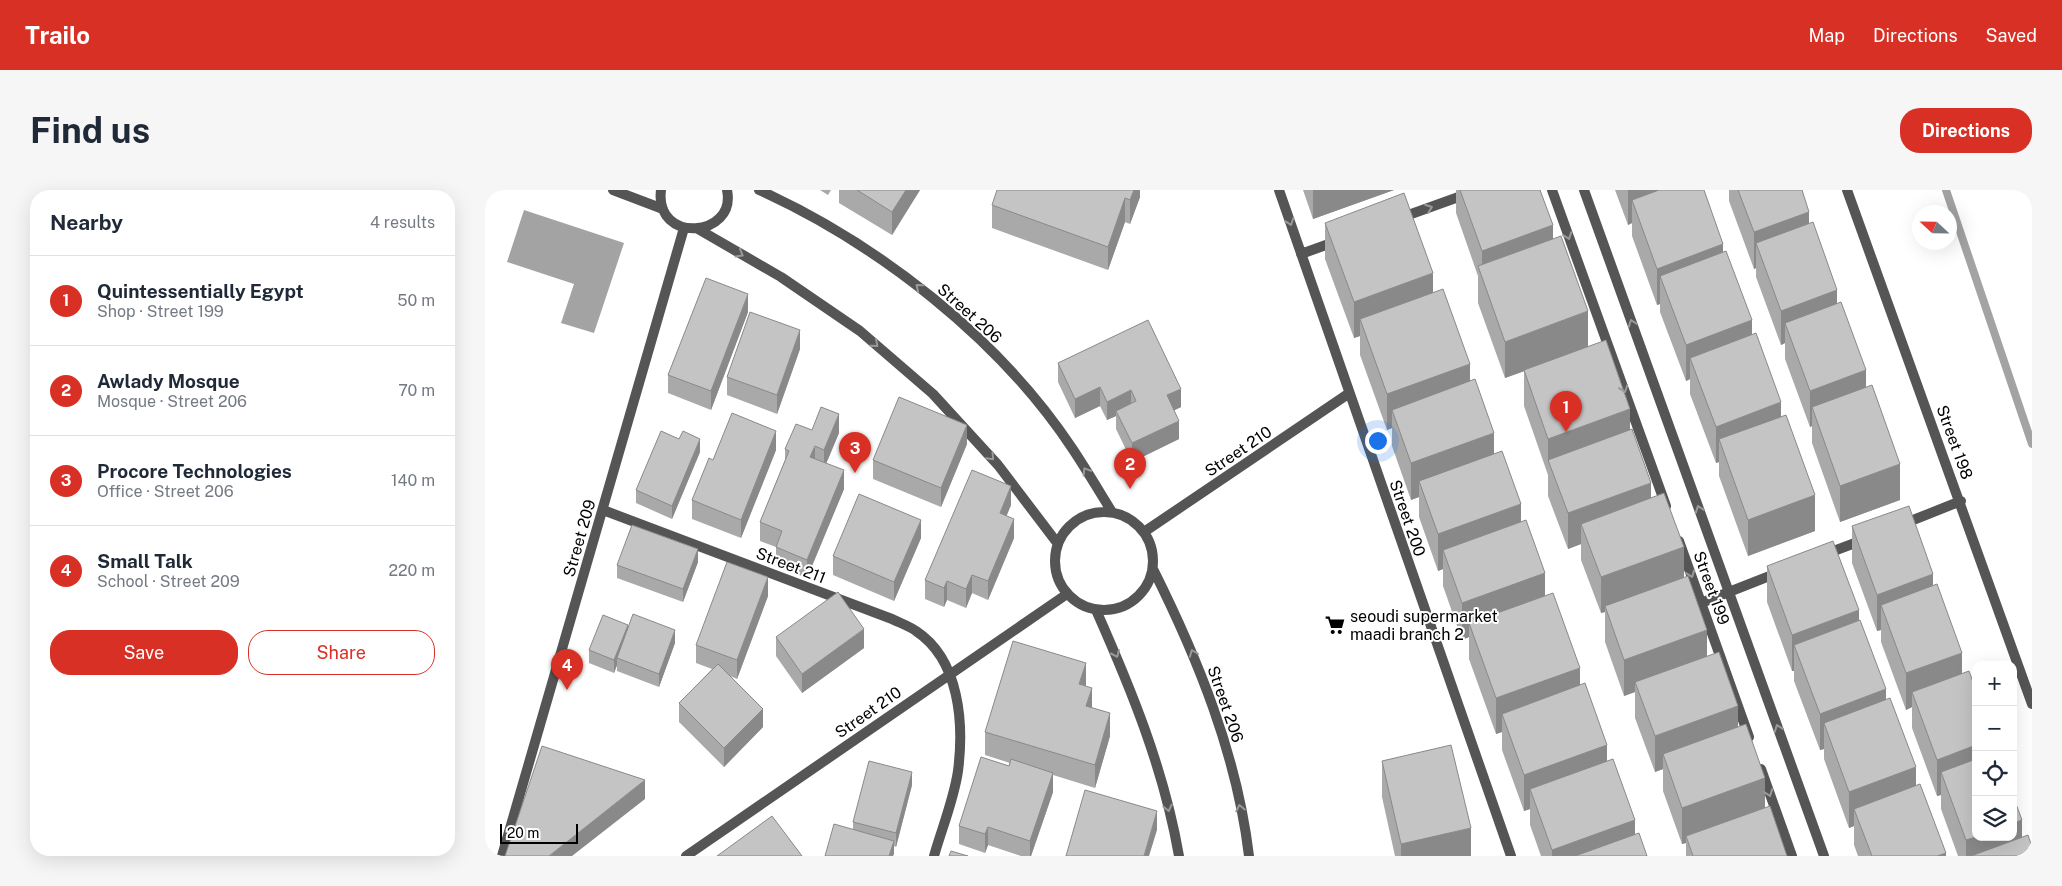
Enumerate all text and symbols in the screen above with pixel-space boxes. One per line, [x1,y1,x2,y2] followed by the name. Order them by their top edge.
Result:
[25,21,90,49] text: Trailo
[1808,25,1845,46] text: Map
[1873,25,1958,46] text: Directions
[1986,25,2037,46] text: Saved
[1900,108,2032,153] button: Directions
[30,110,150,151] text: Find us
[1424,204,1433,214] one-way arrow
[1912,205,1957,250] north arrow
[50,210,123,235] text: Nearby
[370,213,435,232] text: 4 results
[1284,217,1294,226] one-way arrow
[1562,231,1572,240] one-way arrow
[735,247,744,257] one-way arrow
[97,280,304,302] text: Quintessentially Egypt
[934,280,1006,347] street label: Street 206
[915,284,924,293] one-way arrow
[63,291,69,310] text: 1
[397,291,435,310] text: 50 m
[97,302,224,321] text: Shop · Street 199
[1628,319,1638,328] one-way arrow
[869,338,878,347] one-way arrow
[97,370,240,392] text: Awlady Mosque
[61,381,71,400] text: 2
[398,381,435,400] text: 70 m
[1618,384,1628,392] one-way arrow
[1550,391,1582,432] pin: 1
[97,392,247,411] text: Mosque · Street 206
[1932,403,1977,482] street label: Street 198
[1201,422,1275,481] street label: Street 210
[1365,428,1391,454] your location
[839,432,871,473] pin: 3
[1114,448,1146,489] pin: 2
[985,452,994,461] one-way arrow
[97,460,292,482] text: Procore Technologies
[1083,467,1093,476] one-way arrow
[61,471,71,490] text: 3
[391,471,435,490] text: 140 m
[1386,477,1430,559] street label: Street 200
[97,482,234,501] text: Office · Street 206
[559,497,600,579] street label: Street 209
[1695,505,1705,514] one-way arrow
[753,543,828,587] street label: Street 211
[1689,549,1734,628] street label: Street 199
[97,550,193,572] text: Small Talk
[61,561,71,580] text: 4
[388,561,435,580] text: 220 m
[1685,569,1695,578] one-way arrow
[97,572,240,591] text: School · Street 209
[1350,607,1498,644] place label: seoudi supermarket maadi branch 2
[1324,614,1346,636] supermarket icon: seoudi supermarket maadi branch 2
[50,630,238,675] button: Save
[248,630,435,675] button: Share
[551,649,583,690] pin: 4
[1109,649,1120,658] one-way arrow
[1189,649,1199,658] one-way arrow
[1972,661,2017,841] map controls
[1972,661,2017,706] button: +
[1204,663,1248,745] street label: Street 206
[832,683,905,742] street label: Street 210
[1972,706,2017,751] button: −
[1774,724,1784,732] one-way arrow
[1972,751,2017,796] button: locate
[1764,788,1774,797] one-way arrow
[1972,796,2017,841] button: layers
[1162,803,1173,812] one-way arrow
[1236,804,1246,813] one-way arrow
[500,821,577,844] scale bar
[507,825,539,841] text: 20 m

